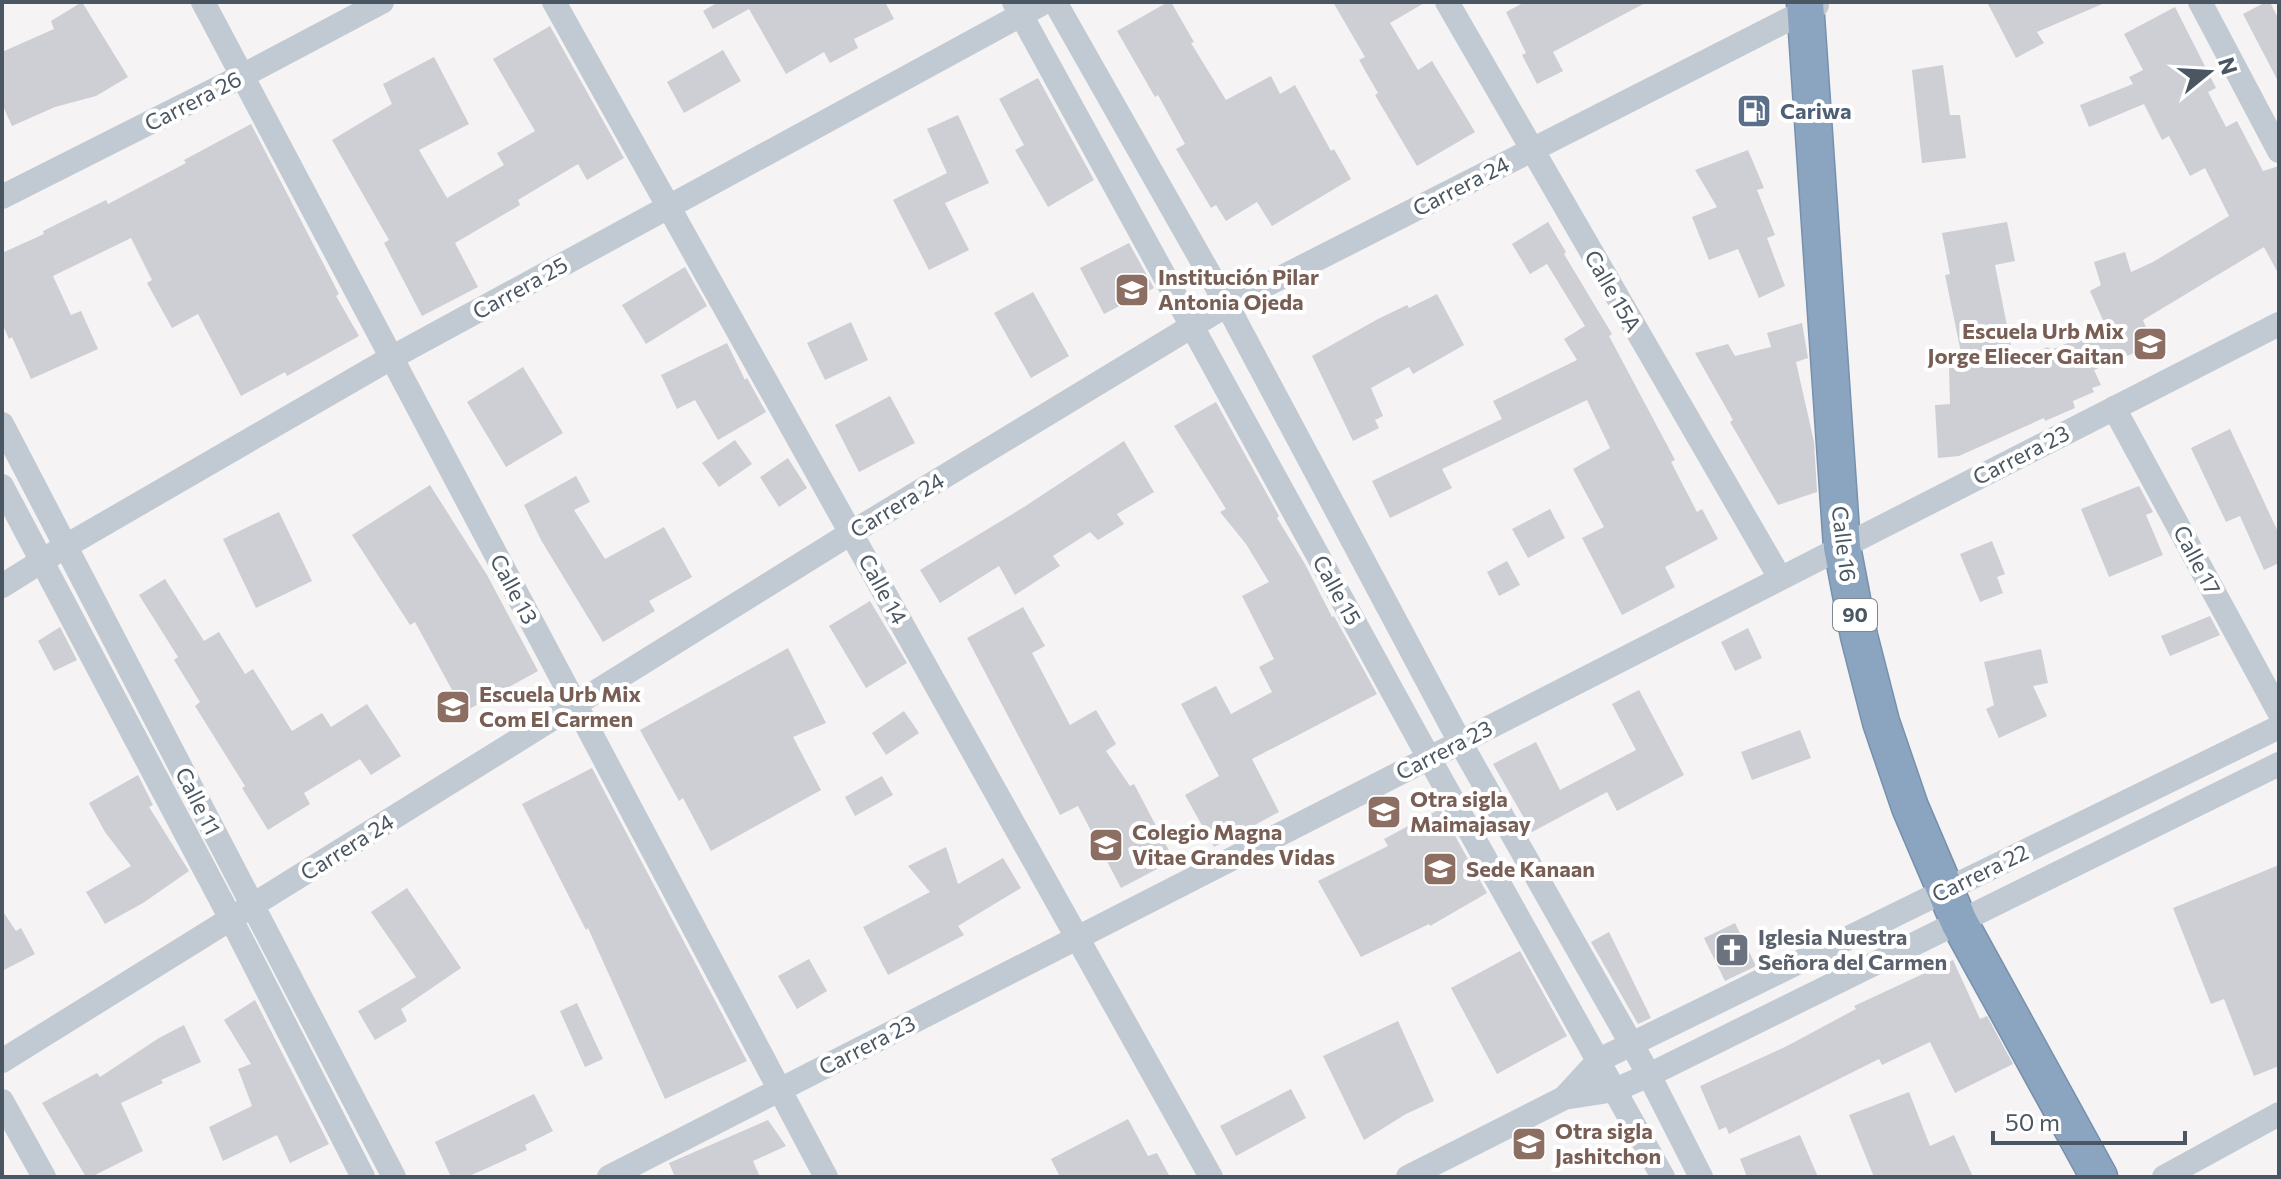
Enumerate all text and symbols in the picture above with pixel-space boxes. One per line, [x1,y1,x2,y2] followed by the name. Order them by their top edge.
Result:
[2169,32,2249,112] north arrow
[2213,54,2244,78] text: N
[140,65,246,136] street label: Carrera 26
[1735,92,1773,130] fuel station icon: Cariwa
[1780,97,1851,124] place label: Cariwa
[1408,150,1514,221] street label: Carrera 24
[1579,245,1648,337] street label: Calle 15A
[468,250,572,325] street label: Carrera 25
[1158,263,1319,315] place label: Institución Pilar Antonia Ojeda
[1113,271,1151,309] school or university icon: Institución Pilar Antonia Ojeda
[1927,317,2125,369] place label: Escuela Urb Mix Jorge Eliecer Gaitan
[2131,325,2169,363] school or university icon: Escuela Urb Mix Jorge Eliecer Gaitan
[1968,419,2073,490] street label: Carrera 23
[845,466,949,543] street label: Carrera 24
[1826,504,1863,583] street label: Calle 16
[2168,520,2227,599] street label: Calle 17
[485,549,544,628] street label: Calle 13
[853,549,914,629] street label: Calle 14
[1307,550,1368,629] street label: Calle 15
[1833,599,1877,631] road number: 90
[479,680,641,732] place label: Escuela Urb Mix Com El Carmen
[434,688,472,726] school or university icon: Escuela Urb Mix Com El Carmen
[1391,714,1496,785] street label: Carrera 23
[170,762,227,839] street label: Calle 11
[1410,785,1531,837] place label: Otra sigla Maimajasay
[1365,793,1403,831] school or university icon: Otra sigla Maimajasay
[295,807,398,886] street label: Carrera 24
[1132,818,1335,870] place label: Colegio Magna Vitae Grandes Vidas
[1087,826,1125,864] school or university icon: Colegio Magna Vitae Grandes Vidas
[1927,838,2032,907] street label: Carrera 22
[1421,850,1459,888] school or university icon: Sede Kanaan
[1466,855,1595,882] place label: Sede Kanaan
[1758,923,1947,975] place label: Iglesia Nuestra Señora del Carmen
[1713,931,1751,969] church icon: Iglesia Nuestra Señora del Carmen
[814,1009,919,1080] street label: Carrera 23
[1993,1095,2185,1145] scale bar
[2005,1107,2060,1136] text: 50 m
[1555,1117,1661,1169] place label: Otra sigla Jashitchon
[1510,1125,1548,1163] school or university icon: Otra sigla Jashitchon

